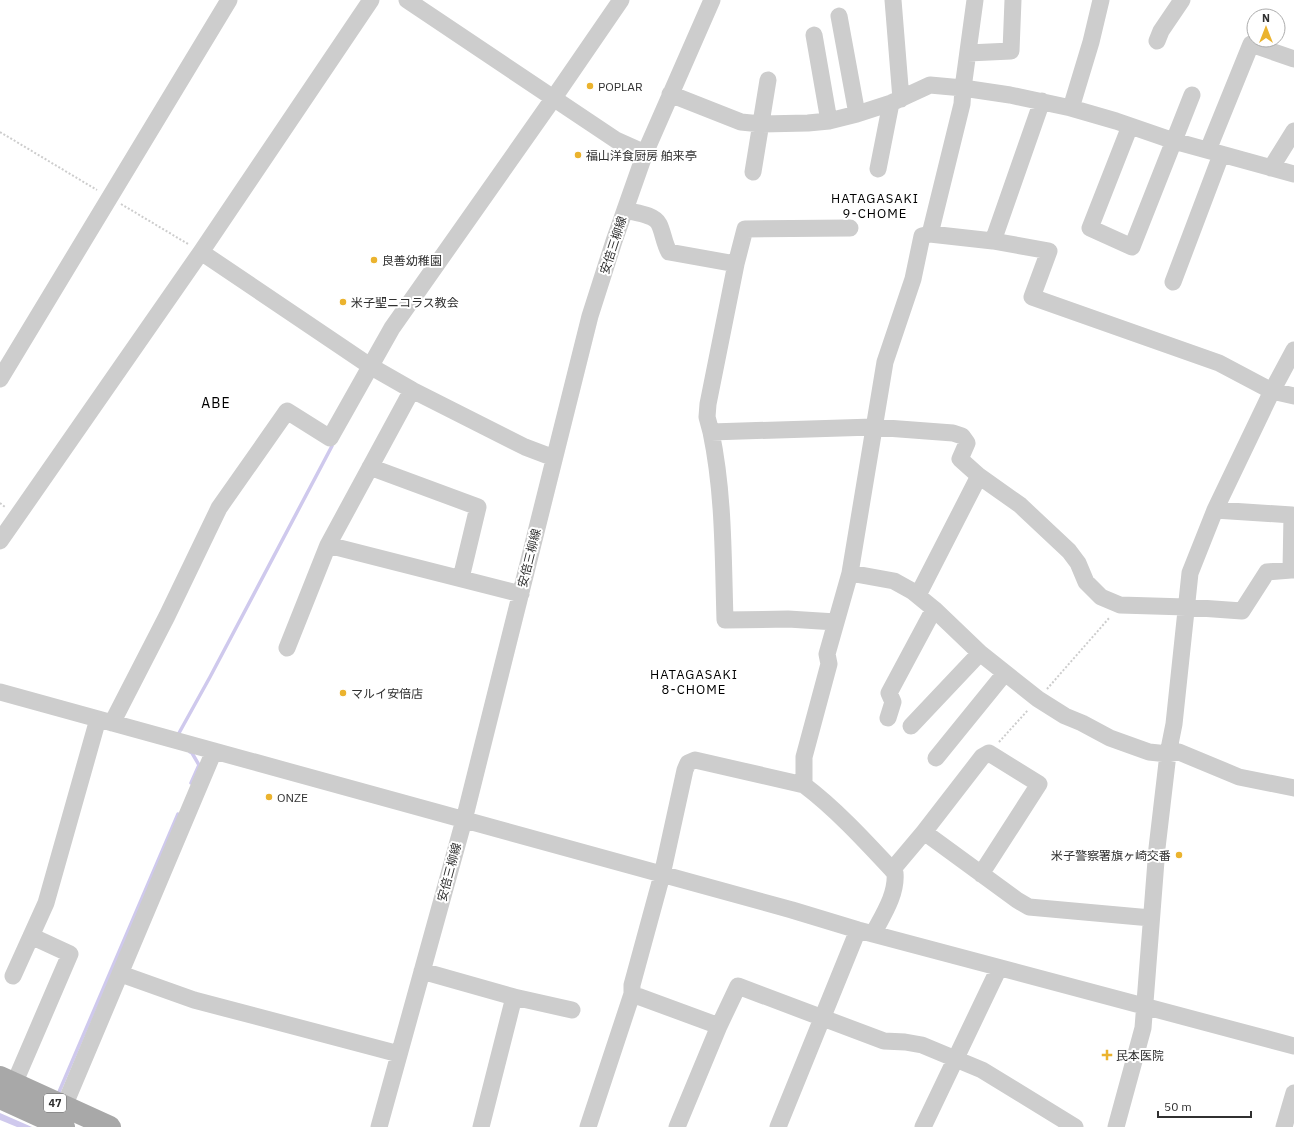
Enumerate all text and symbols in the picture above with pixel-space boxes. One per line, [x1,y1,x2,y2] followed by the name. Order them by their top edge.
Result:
[1246,8,1286,48] north arrow
[1262,11,1270,25] text: N
[598,79,643,94] place label: POPLAR
[585,81,595,91] marker: POPLAR
[586,148,697,163] place label: 福山洋食厨房 舶来亭
[573,150,583,160] marker: 福山洋食厨房 舶来亭
[831,190,919,222] district label: HATAGASAKI 9-CHOME
[597,214,629,276] street label: 安倍三柳線
[382,253,442,268] place label: 良善幼稚園
[369,255,379,265] marker: 良善幼稚園
[351,295,459,310] place label: 米子聖ニコラス教会
[338,297,348,307] marker: 米子聖ニコラス教会
[201,394,231,412] district label: ABE
[514,527,544,589] street label: 安倍三柳線
[650,666,738,698] district label: HATAGASAKI 8-CHOME
[351,686,423,701] place label: マルイ安倍店
[338,688,348,698] marker: マルイ安倍店
[277,790,308,805] place label: ONZE
[264,792,274,802] marker: ONZE
[434,841,464,903] street label: 安倍三柳線
[1051,848,1171,863] place label: 米子警察署旗ヶ崎交番
[1174,850,1184,860] marker: 米子警察署旗ヶ崎交番
[1116,1048,1164,1063] place label: 民本医院
[1101,1049,1113,1061] marker: 民本医院
[1158,1093,1251,1119] scale bar
[44,1094,66,1112] road number: 47
[1164,1099,1192,1114] text: 50 m

